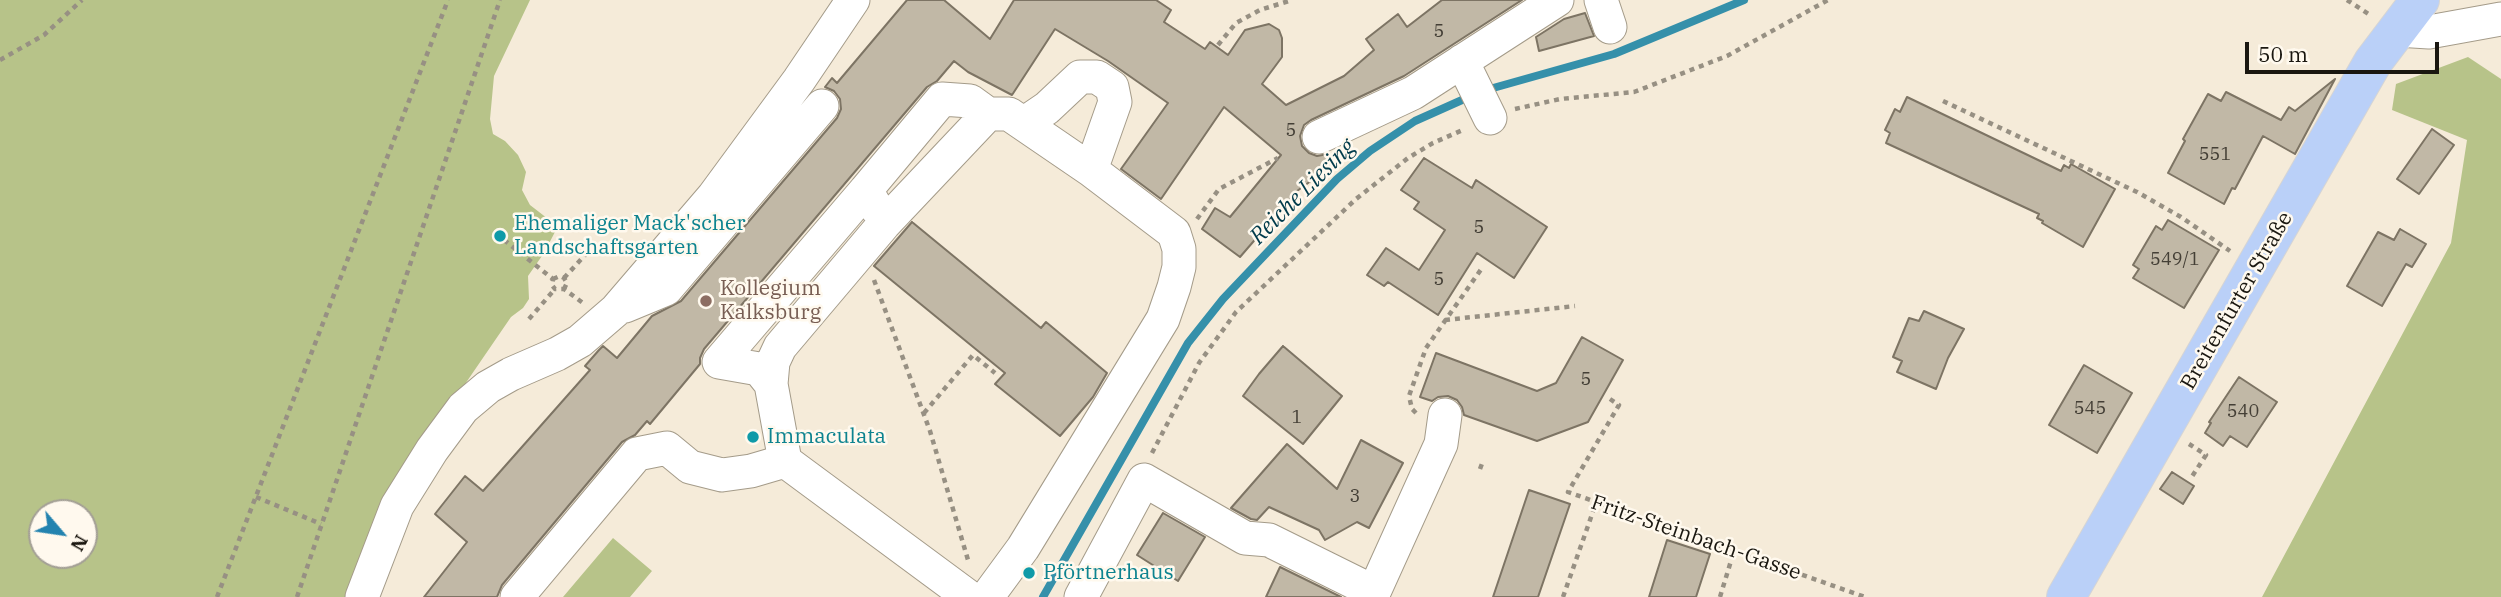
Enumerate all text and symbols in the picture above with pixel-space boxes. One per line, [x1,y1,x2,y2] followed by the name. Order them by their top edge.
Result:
[1434,21,1444,43] house number: 5
[2249,28,2443,72] scale bar
[2258,40,2308,68] text: 50 m
[1286,120,1296,142] house number: 5
[1245,134,1361,250] water label: Reiche Liesing
[2199,144,2231,166] house number: 551
[2176,208,2298,394] street label: Breitenfurter Straße
[514,211,746,261] place label: Ehemaliger Mack'scher Landschaftsgarten
[1474,217,1484,239] house number: 5
[492,228,508,244] marker: Ehemaliger Mack'scher Landschaftsgarten
[2150,249,2200,271] house number: 549/1
[1434,269,1444,291] house number: 5
[720,276,821,326] place label: Kollegium Kalksburg
[698,293,714,309] marker: Kollegium Kalksburg
[1581,369,1591,391] house number: 5
[2074,398,2106,420] house number: 545
[2227,401,2259,423] house number: 540
[1292,407,1302,429] house number: 1
[767,424,886,450] place label: Immaculata
[745,429,761,445] marker: Immaculata
[1350,486,1360,508] house number: 3
[1588,490,1804,586] street label: Fritz-Steinbach-Gasse
[28,499,98,569] north arrow
[65,531,94,556] text: N
[1043,560,1174,586] place label: Pförtnerhaus
[1021,565,1037,581] marker: Pförtnerhaus

